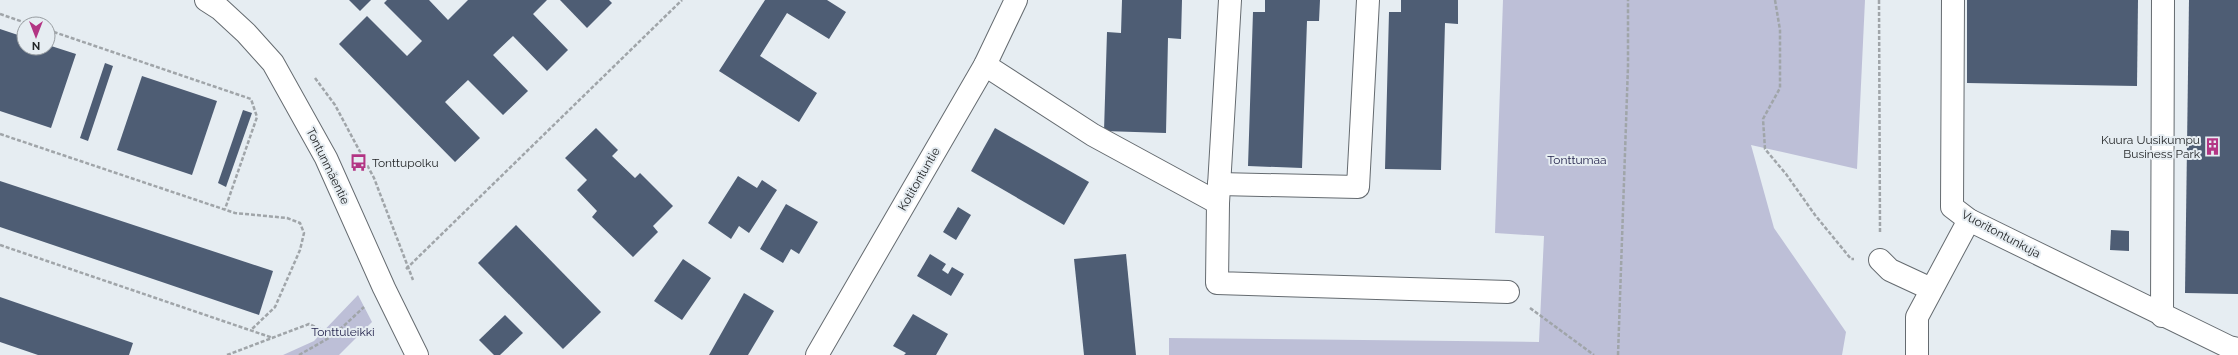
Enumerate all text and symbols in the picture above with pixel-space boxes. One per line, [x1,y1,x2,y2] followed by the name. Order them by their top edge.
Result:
[16,16,56,56] north arrow
[32,39,40,52] text: N
[303,125,353,207] street label: Tontunmäentie
[2101,133,2201,161] place label: Kuura Uusikumpu Business Park
[2203,137,2223,157] building icon: Kuura Uusikumpu Business Park
[895,145,943,213] street label: Kotitontuntie
[349,153,369,173] bus stop icon: Tonttupolku
[1547,153,1607,167] park label: Tonttumaa
[372,156,439,170] place label: Tonttupolku
[1959,207,2043,261] street label: Vuoritontunkuja
[311,325,375,339] park label: Tonttuleikki

